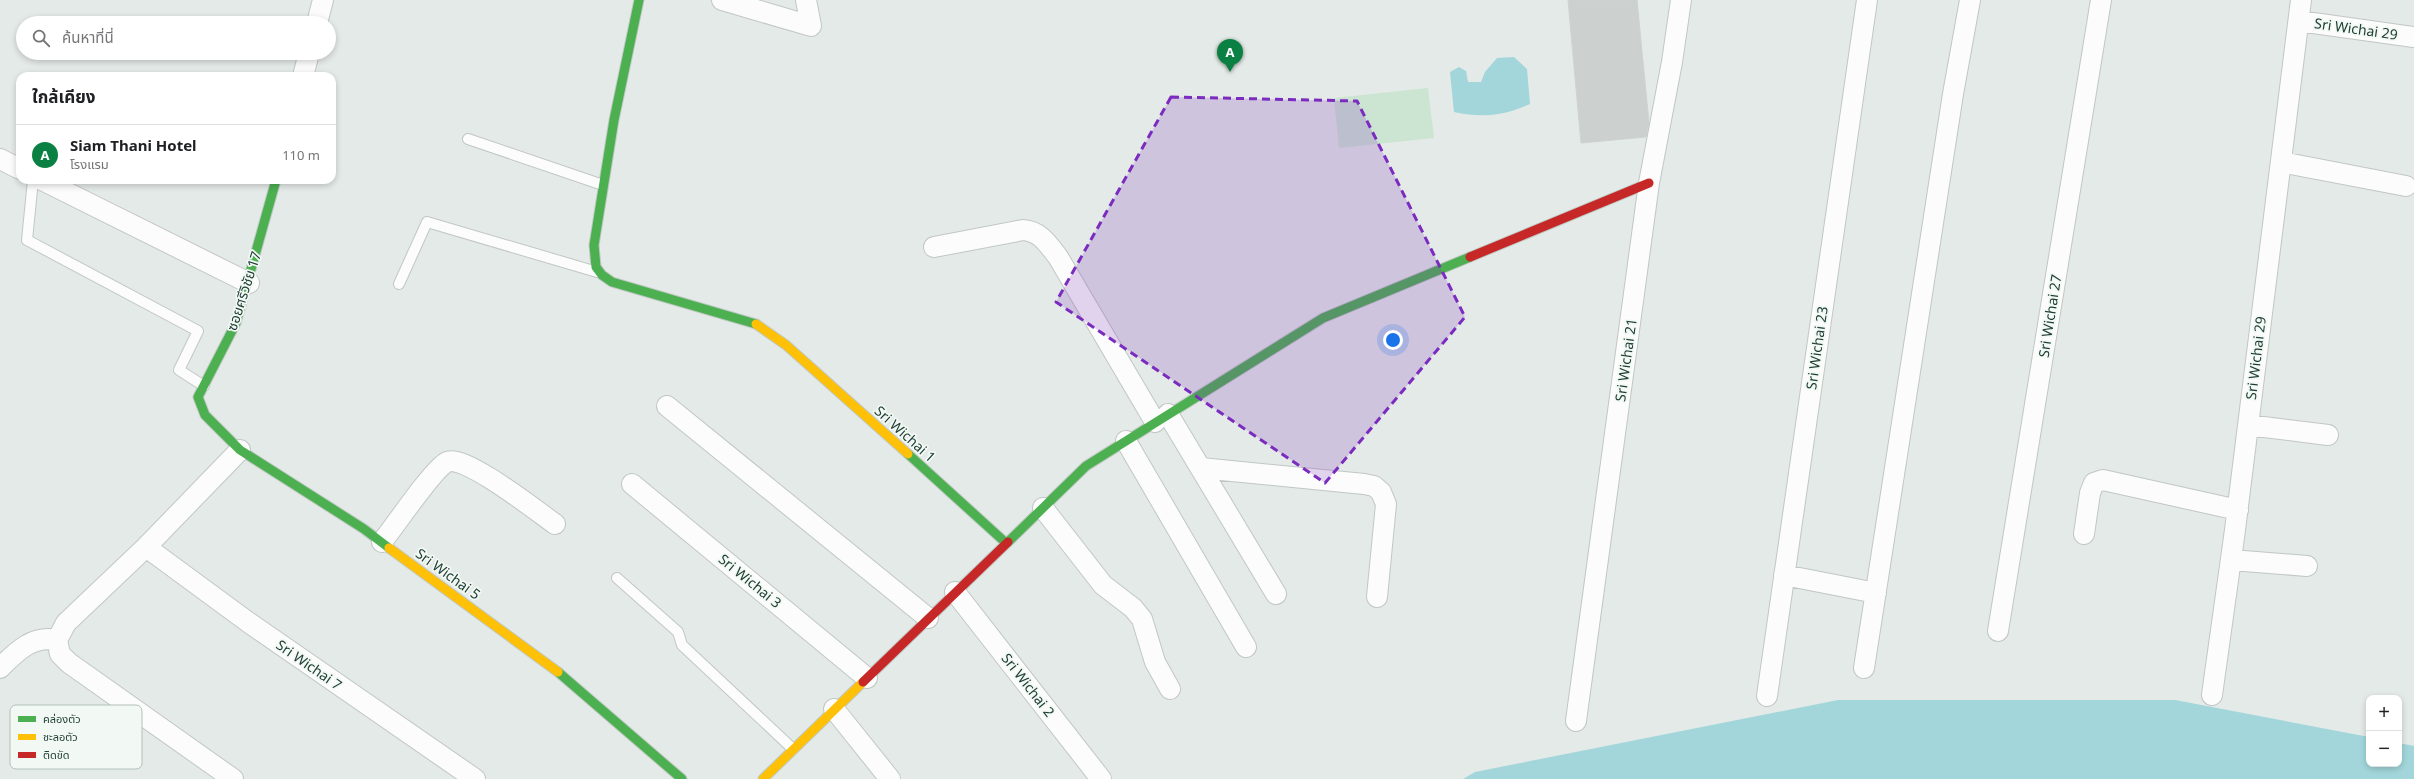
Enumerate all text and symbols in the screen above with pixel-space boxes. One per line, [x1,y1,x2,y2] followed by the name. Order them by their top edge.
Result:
[2313,13,2399,44] street label: Sri Wichai 29
[16,16,336,60] search box
[30,27,52,49] icon: search
[62,27,114,47] text: ค้นหาที่นี่
[1217,39,1243,72] pin: A
[32,85,95,108] text: ใกล้เคียง
[70,135,197,155] text: Siam Thani Hotel
[41,146,50,164] text: A
[282,146,320,164] text: 110 m
[70,155,109,173] text: โรงแรม
[222,249,265,333] street label: ซอยศรีวิชัย 17
[2034,273,2065,359] street label: Sri Wichai 27
[1801,305,1832,391] street label: Sri Wichai 23
[2241,315,2270,401] street label: Sri Wichai 29
[1610,317,1641,403] street label: Sri Wichai 21
[1383,330,1403,350] your location
[871,401,940,466] street label: Sri Wichai 1
[412,544,485,604] street label: Sri Wichai 5
[715,549,786,612] street label: Sri Wichai 3
[273,635,346,694] street label: Sri Wichai 7
[998,649,1059,720] street label: Sri Wichai 2
[2366,695,2402,767] map controls
[2366,695,2402,731] button: +
[10,705,142,769] legend
[43,711,81,726] text: คล่องตัว
[43,729,78,744] text: ชะลอตัว
[2366,731,2402,767] button: −
[43,747,70,762] text: ติดขัด

